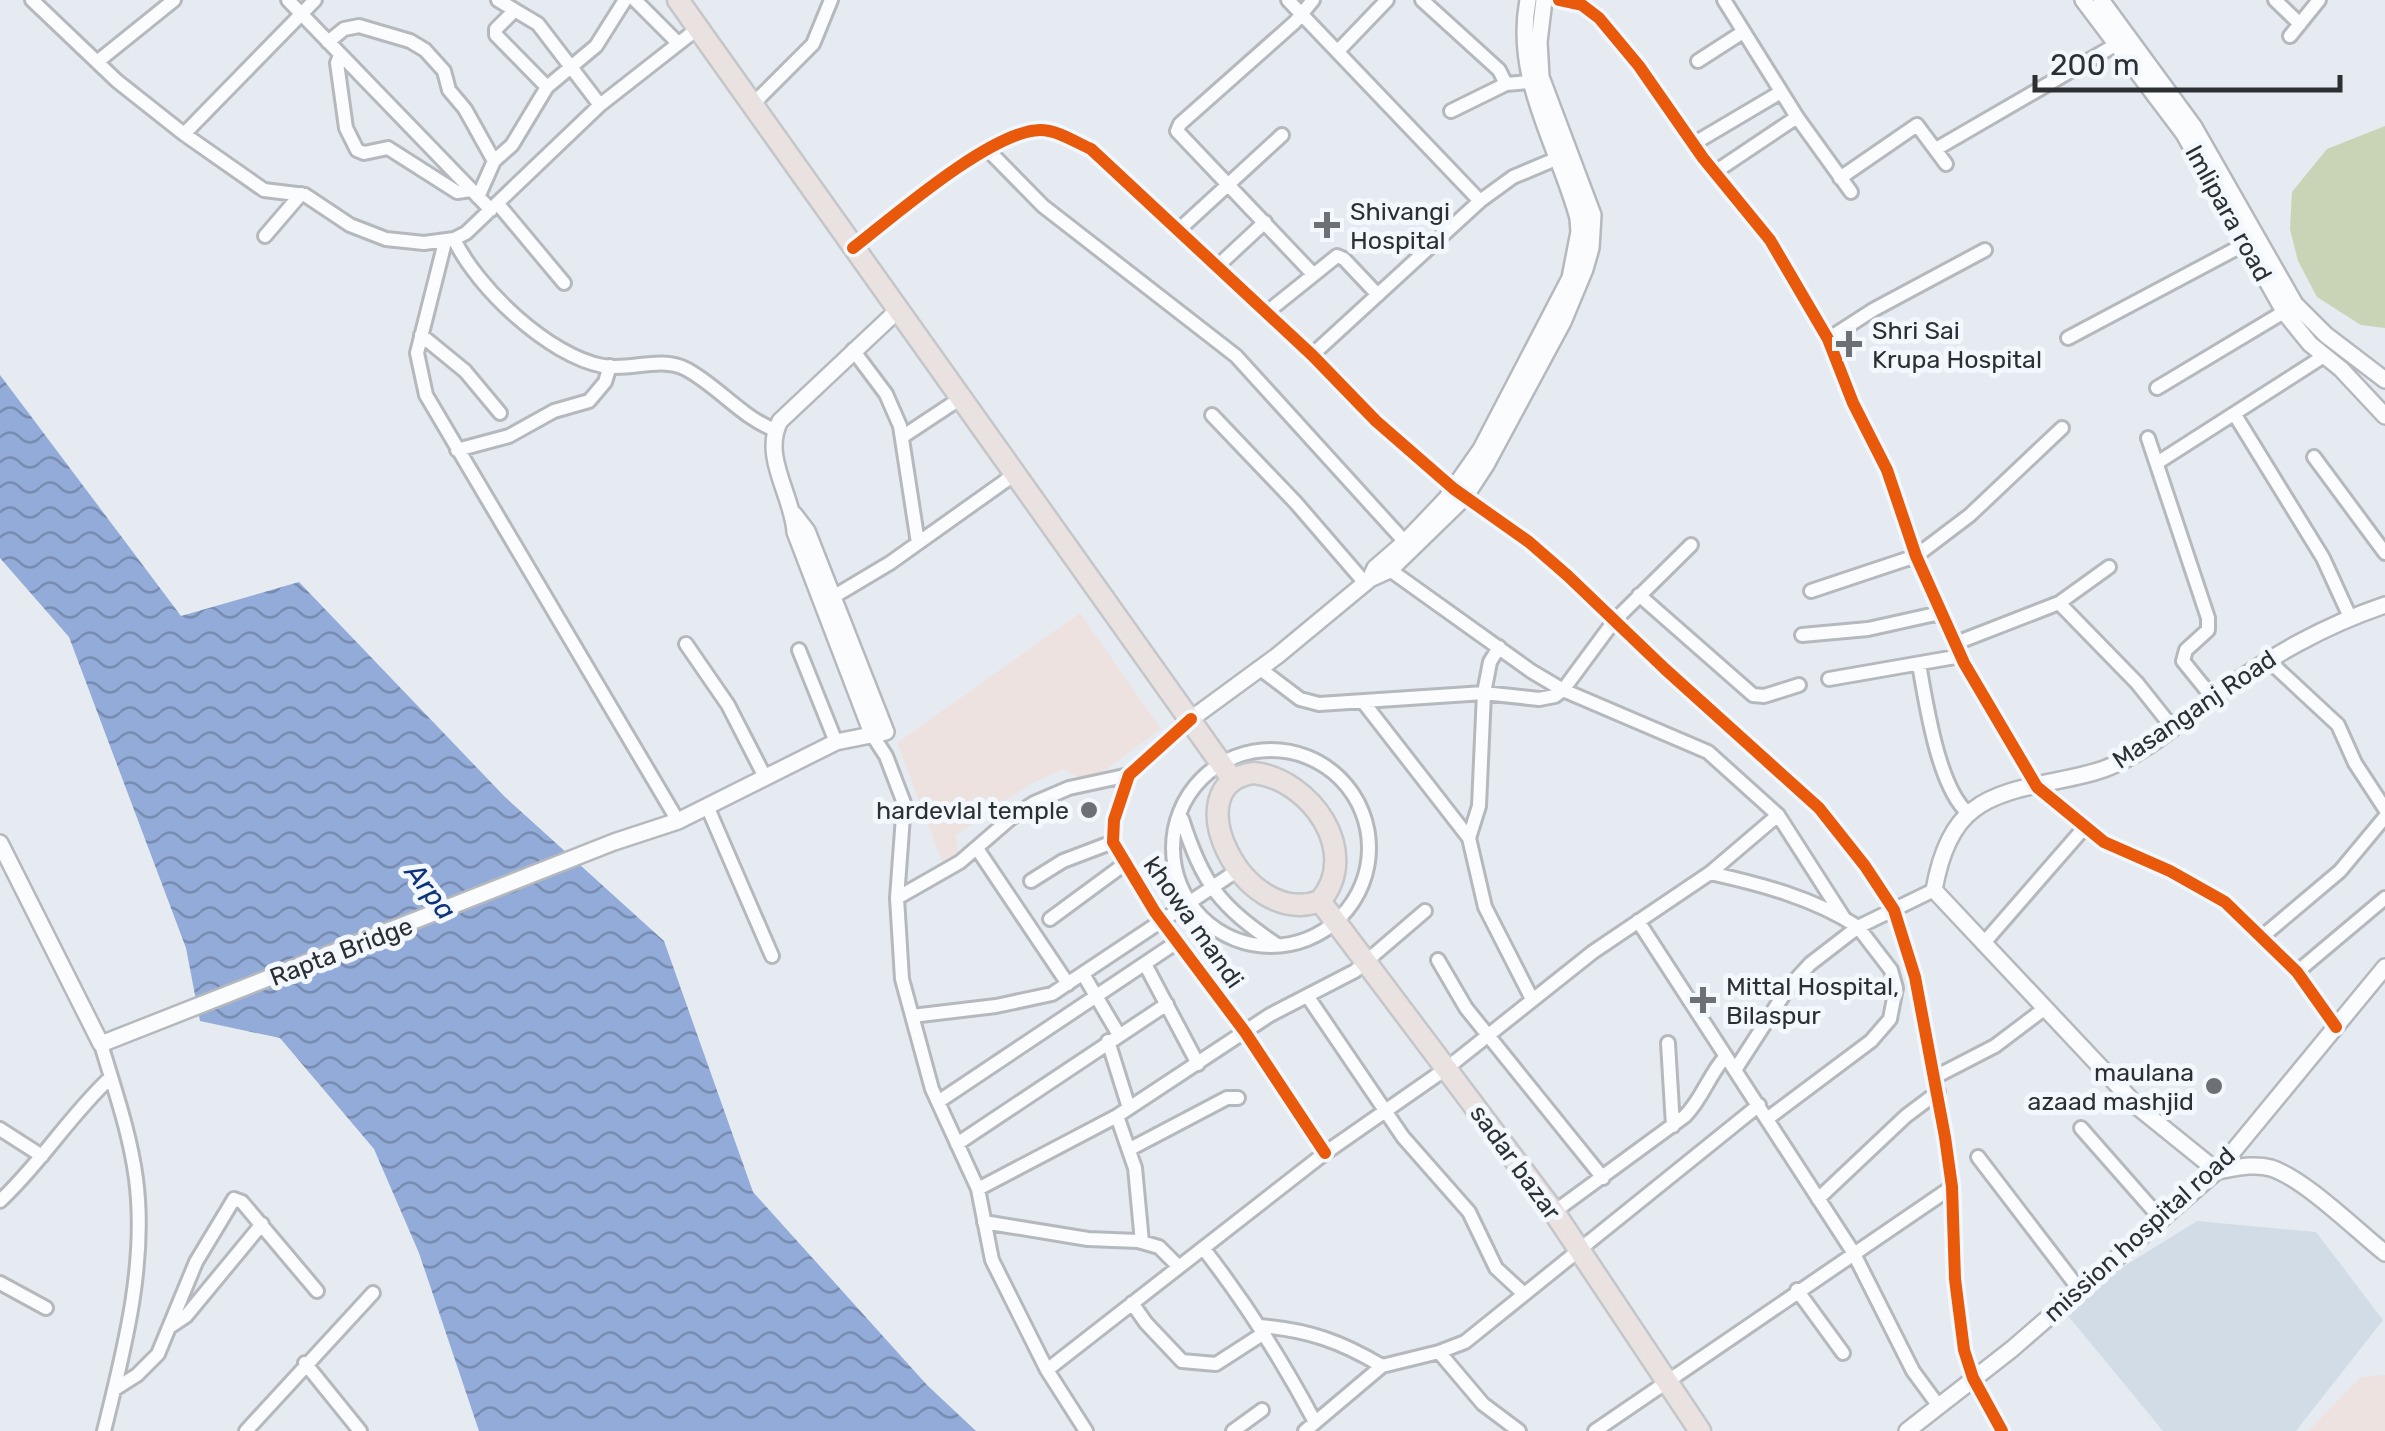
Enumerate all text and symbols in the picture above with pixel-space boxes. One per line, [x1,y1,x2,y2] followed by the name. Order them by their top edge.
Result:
[2035,30,2340,92] scale bar
[2050,47,2140,83] text: 200 m
[2179,140,2278,286] street label: Imlipara road
[1350,197,1450,255] place label: Shivangi Hospital
[1314,212,1340,238] marker: Shivangi Hospital
[1872,316,2042,374] place label: Shri Sai Krupa Hospital
[1836,331,1862,357] marker: Shri Sai Krupa Hospital
[2107,644,2282,775] street label: Masanganj Road
[876,796,1069,825] place label: hardevlal temple
[1078,799,1100,821] marker: hardevlal temple
[1138,851,1250,994] street label: khowa mandi
[397,855,463,926] water label: Arpa
[266,911,417,992] street label: Rapta Bridge
[1726,972,1899,1030] place label: Mittal Hospital, Bilaspur
[1690,987,1716,1013] marker: Mittal Hospital, Bilaspur
[2028,1058,2194,1116] place label: maulana azaad mashjid
[2203,1075,2225,1097] marker: maulana azaad mashjid
[1464,1099,1567,1226] street label: sadar bazar
[2038,1141,2241,1328] street label: mission hospital road

